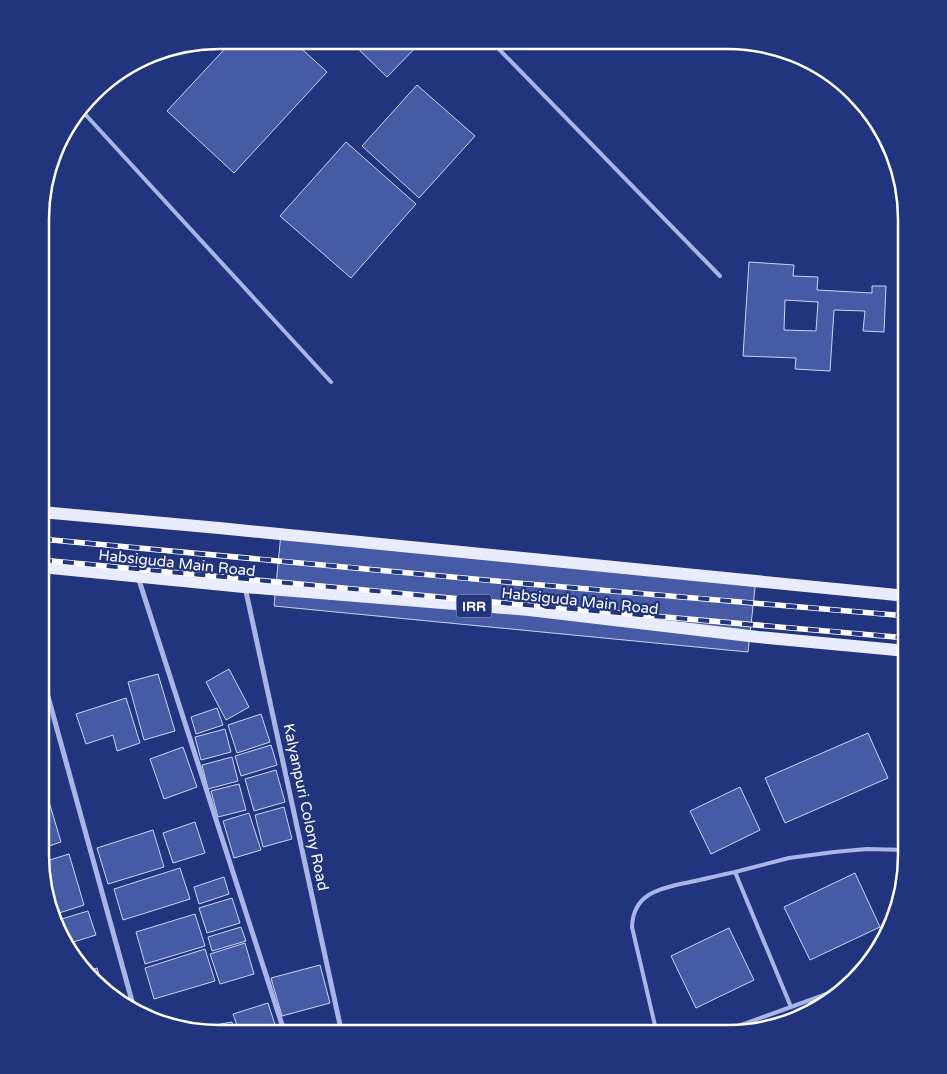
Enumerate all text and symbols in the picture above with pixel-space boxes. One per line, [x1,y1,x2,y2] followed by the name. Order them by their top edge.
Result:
[98,546,256,580] street label: Habsiguda Main Road
[501,584,659,618] street label: Habsiguda Main Road
[456,594,492,618] road number: IRR
[279,722,333,892] street label: Kalyanpuri Colony Road

